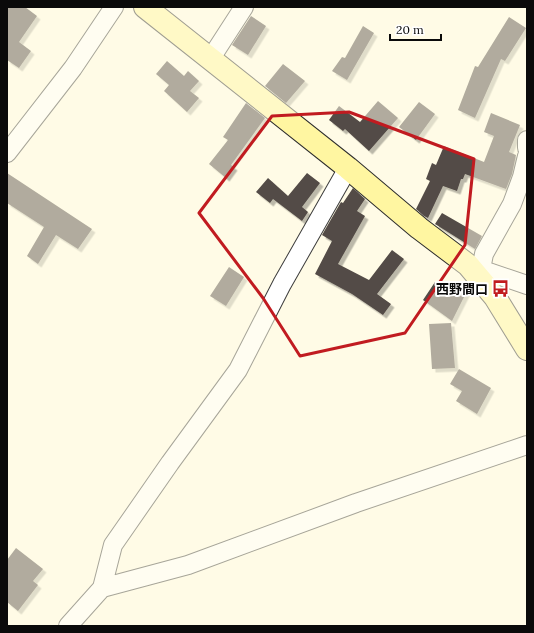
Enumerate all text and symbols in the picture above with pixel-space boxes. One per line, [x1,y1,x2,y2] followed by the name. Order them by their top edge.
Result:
[390,16,441,42] scale bar
[396,22,424,37] text: 20 m
[491,279,511,299] bus stop icon: 西野間口
[436,281,488,298] place label: 西野間口

